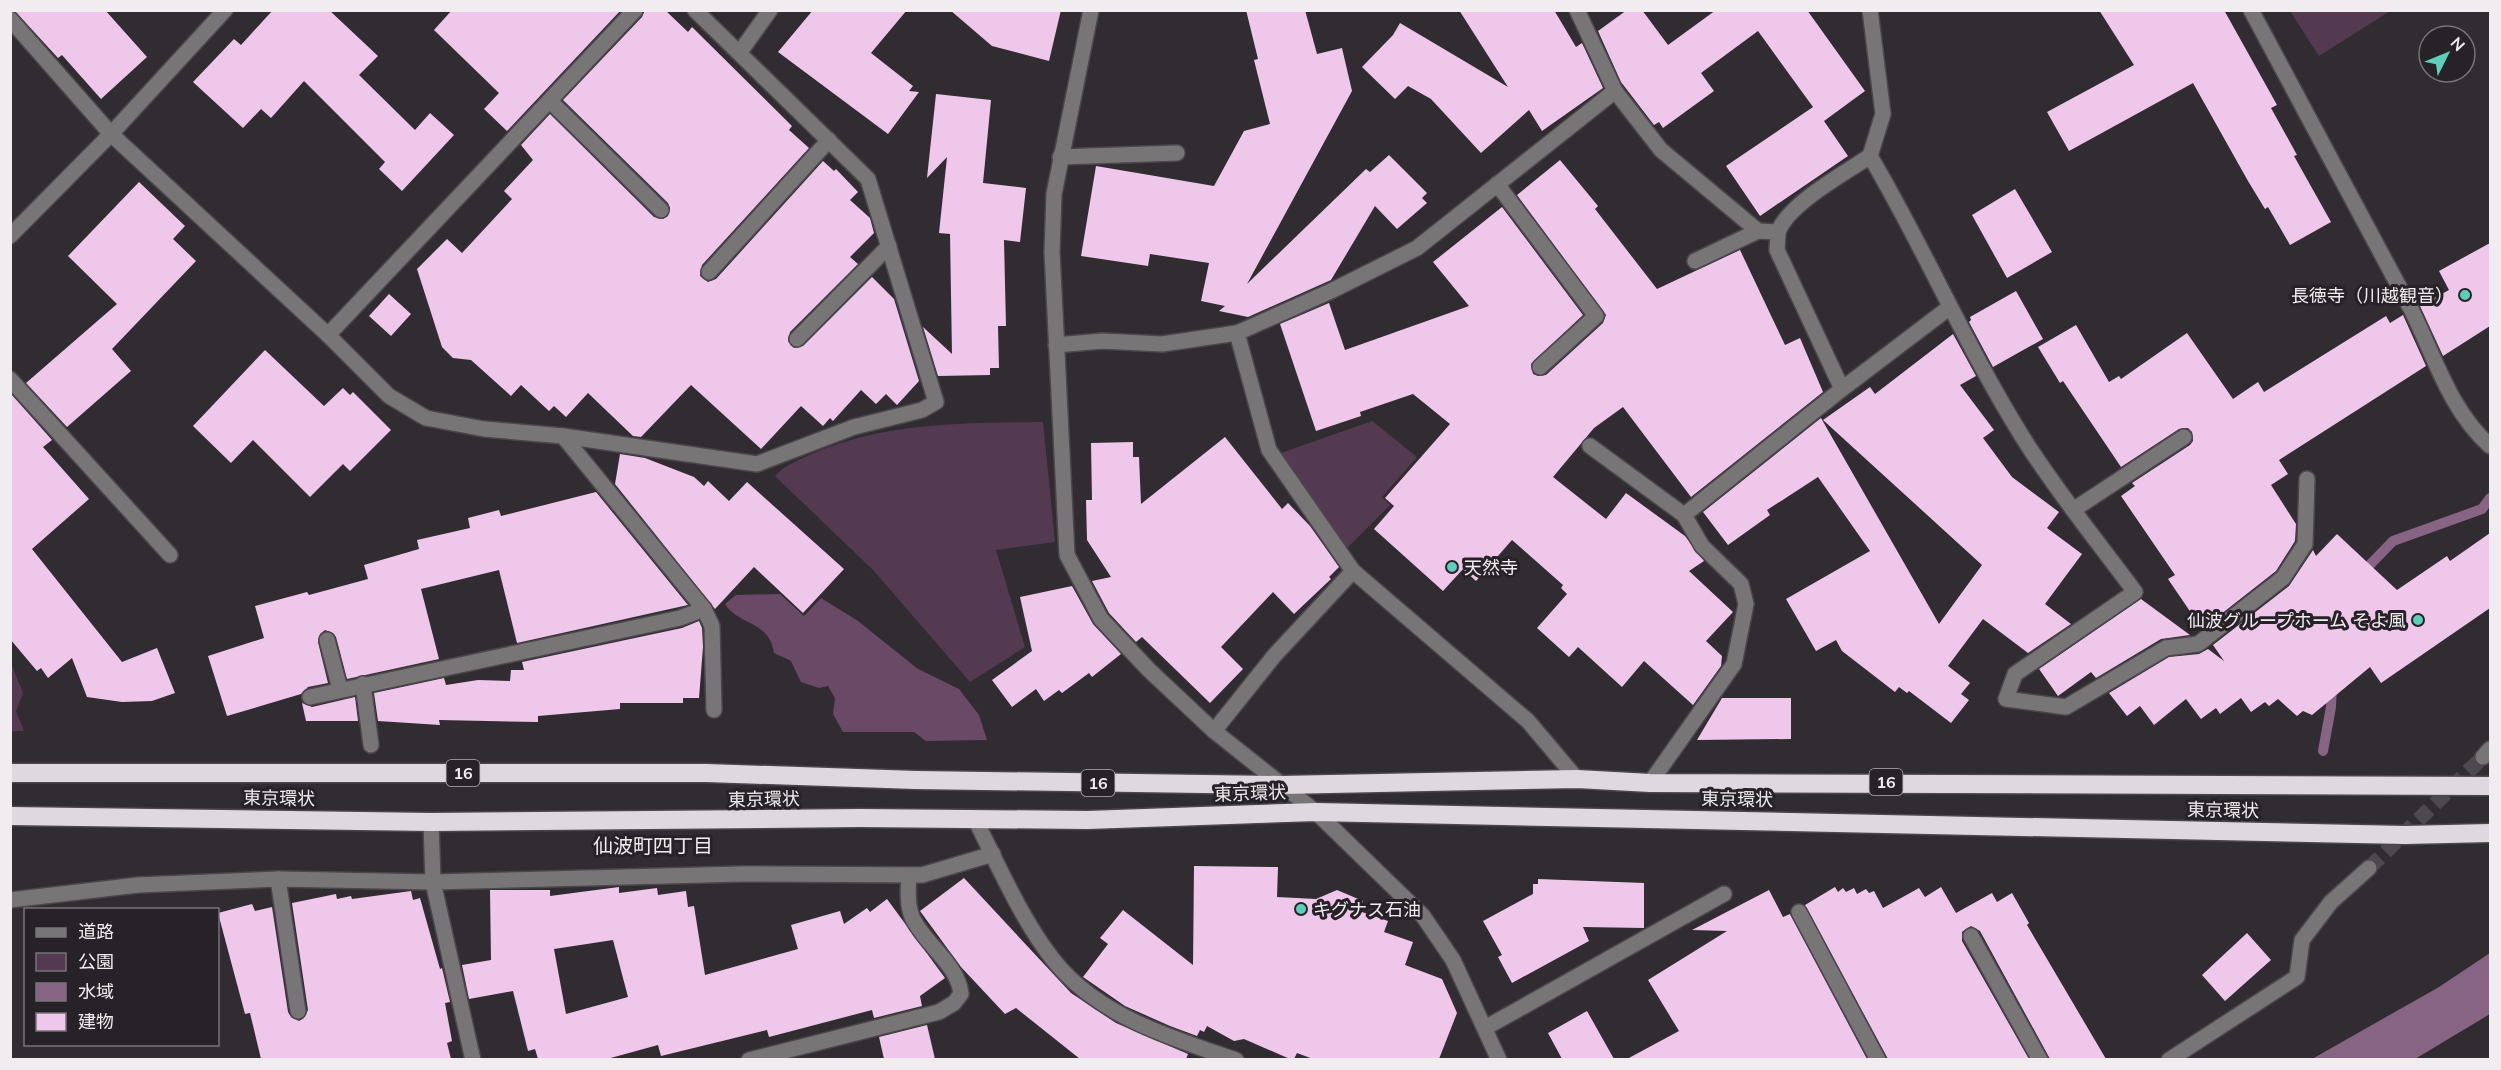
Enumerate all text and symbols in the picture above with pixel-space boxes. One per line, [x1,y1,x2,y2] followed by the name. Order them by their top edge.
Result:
[2417,24,2477,84] north arrow
[2447,33,2469,55] text: N
[2291,284,2453,307] place label: 長徳寺（川越観音）
[2458,288,2472,302] marker: 長徳寺（川越観音）
[1464,556,1518,579] place label: 天然寺
[1445,560,1459,574] marker: 天然寺
[2187,609,2406,632] place label: 仙波グループホーム そよ風
[2411,613,2425,627] marker: 仙波グループホーム そよ風
[446,760,480,786] road number: 16
[1870,769,1902,795] road number: 16
[1082,770,1114,796] road number: 16
[1214,780,1286,806] street label: 東京環状
[243,786,315,810] street label: 東京環状
[728,787,800,811] street label: 東京環状
[1701,787,1773,811] street label: 東京環状
[2187,798,2259,822] street label: 東京環状
[593,833,713,858] district label: 仙波町四丁目
[1313,898,1421,921] place label: キグナス石油
[1294,902,1308,916] marker: キグナス石油
[24,908,219,1046] legend
[78,920,114,943] text: 道路
[78,950,114,973] text: 公園
[78,980,114,1003] text: 水域
[78,1010,114,1033] text: 建物

